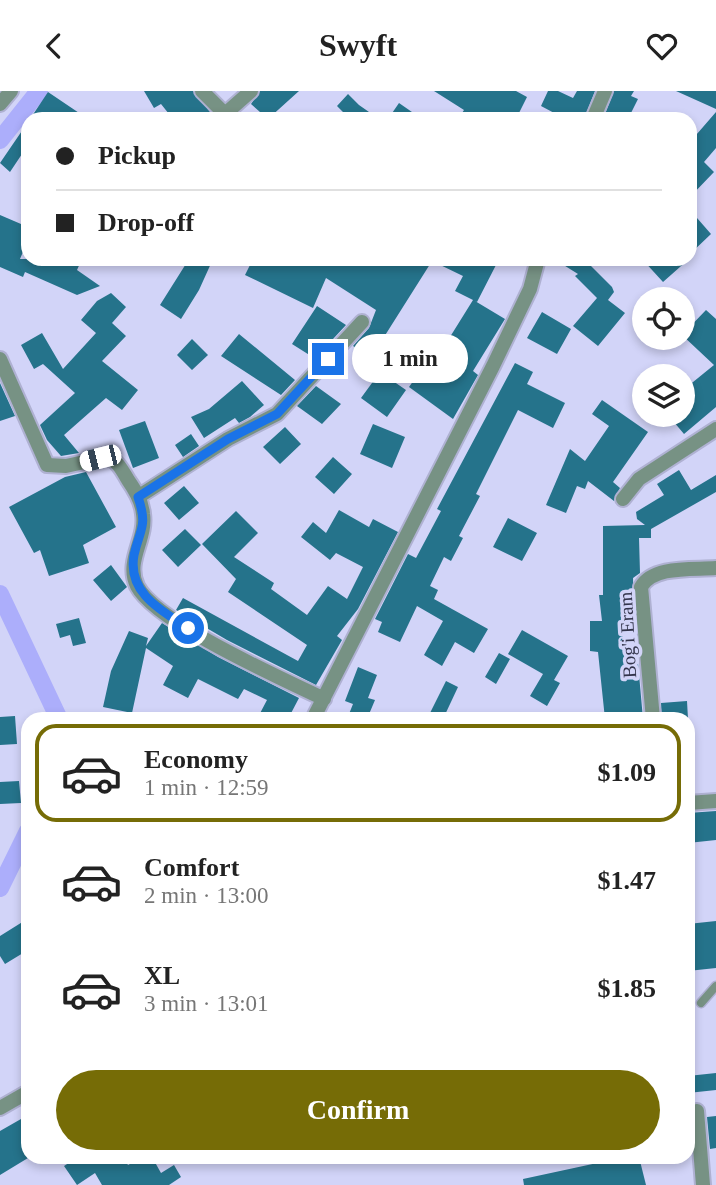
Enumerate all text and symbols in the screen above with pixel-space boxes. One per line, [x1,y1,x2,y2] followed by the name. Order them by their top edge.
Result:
[35,27,73,65] icon: back
[319,27,397,63] text: Swyft
[643,27,681,65] icon: heart
[98,141,176,170] text: Pickup
[98,208,194,237] text: Drop-off
[632,287,695,427] map controls
[632,287,695,350] button: locate
[352,335,468,383] callout: 1 min
[312,343,344,375] route end
[382,346,438,371] text: 1 min
[632,364,695,427] button: layers
[78,443,123,473] car
[615,591,640,679] street label: Bog'i Eram
[172,612,204,644] route start
[60,742,123,805] icon: car
[144,745,248,774] text: Economy
[598,758,656,787] text: $1.09
[144,775,269,800] text: 1 min · 12:59
[60,850,123,913] icon: car
[144,853,239,882] text: Comfort
[598,866,656,895] text: $1.47
[144,883,269,908] text: 2 min · 13:00
[60,958,123,1021] icon: car
[144,961,180,990] text: XL
[598,974,656,1003] text: $1.85
[144,991,269,1016] text: 3 min · 13:01
[56,1070,660,1150] button: Confirm

